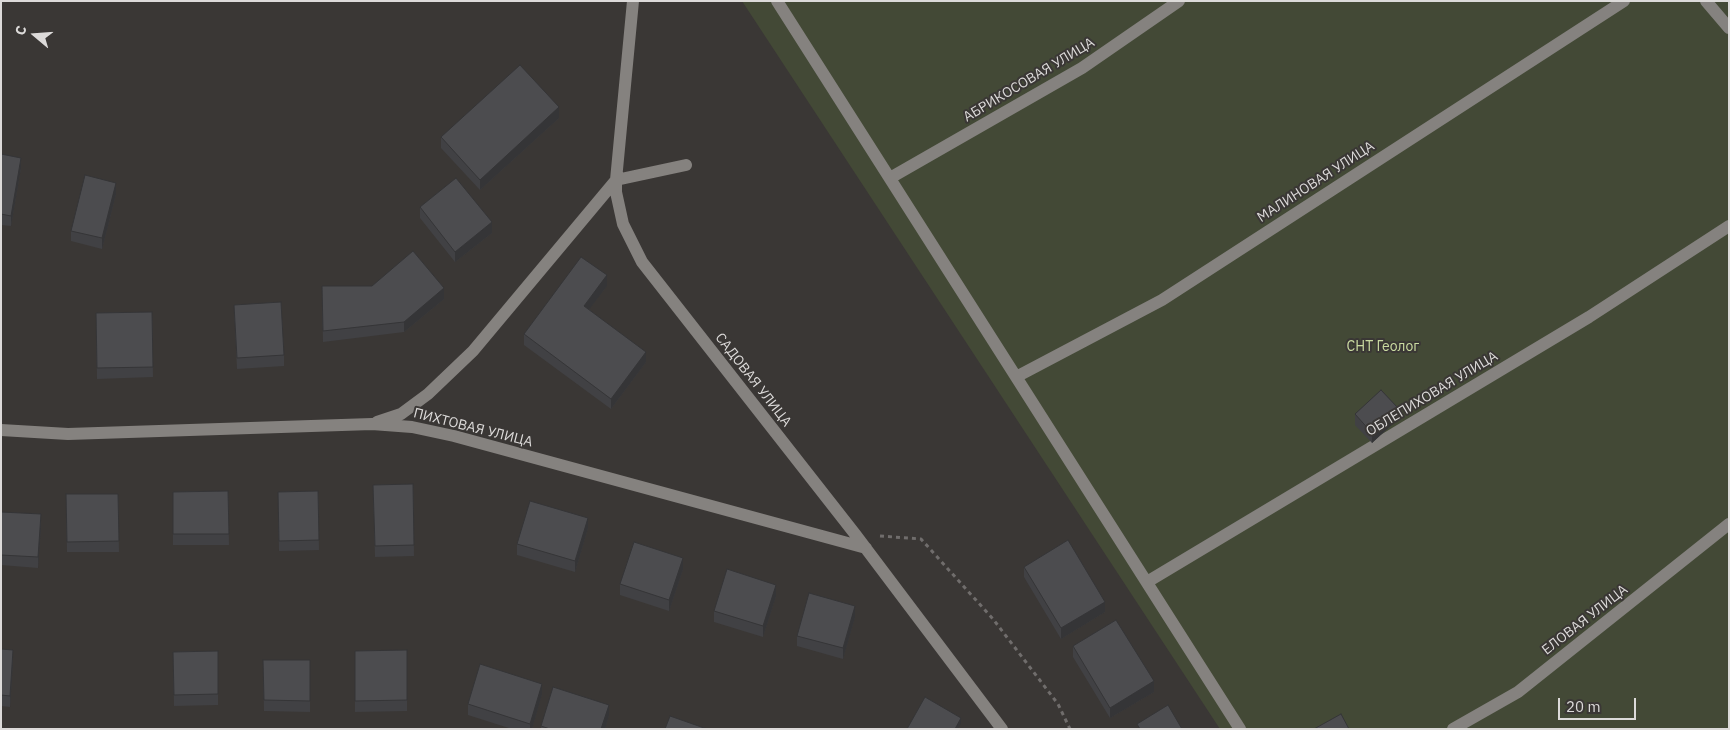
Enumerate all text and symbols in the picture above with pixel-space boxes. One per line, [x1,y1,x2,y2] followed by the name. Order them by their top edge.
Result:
[10,10,60,60] north arrow
[11,23,31,37] text: С
[960,34,1098,126] street label: АБРИКОСОВАЯ УЛИЦА
[1254,138,1378,226] street label: МАЛИНОВАЯ УЛИЦА
[711,330,795,430] street label: САДОВАЯ УЛИЦА
[1347,339,1419,355] park label: СНТ Геолог
[1363,348,1501,440] street label: ОБЛЕПИХОВАЯ УЛИЦА
[412,405,534,451] street label: ПИХТОВАЯ УЛИЦА
[1539,581,1631,659] street label: ЕЛОВАЯ УЛИЦА
[1560,688,1638,720] scale bar
[1566,697,1601,716] text: 20 m

